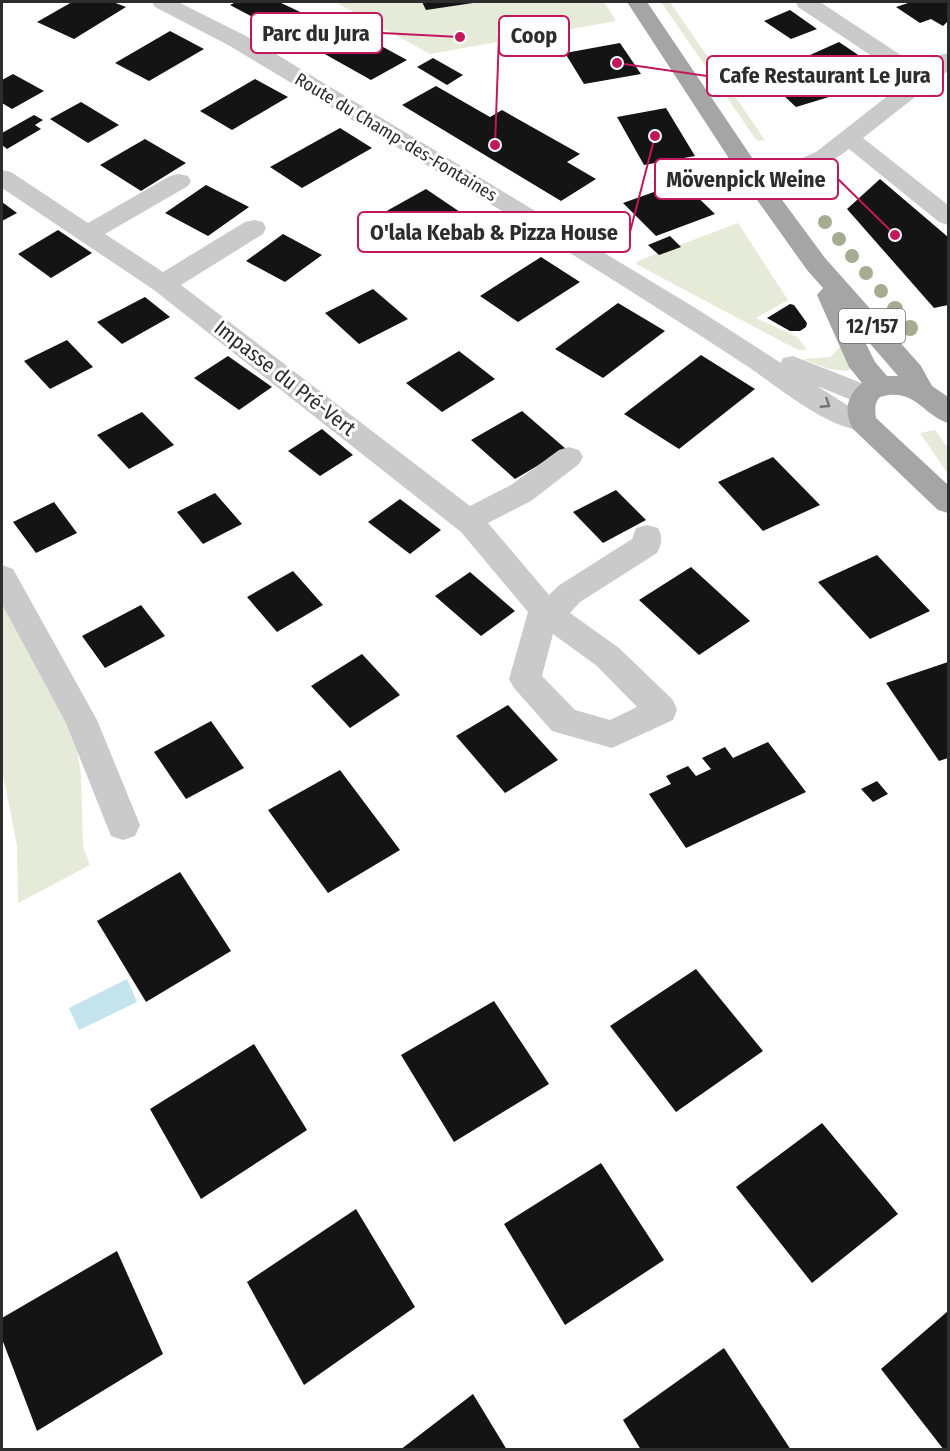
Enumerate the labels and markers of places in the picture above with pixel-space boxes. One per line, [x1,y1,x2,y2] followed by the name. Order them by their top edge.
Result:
[251,13,382,53] callout: Parc du Jura
[499,16,569,56] callout: Coop
[707,56,943,96] callout: Cafe Restaurant Le Jura
[655,159,838,199] callout: Mövenpick Weine
[358,212,630,252] callout: O'lala Kebab & Pizza House

